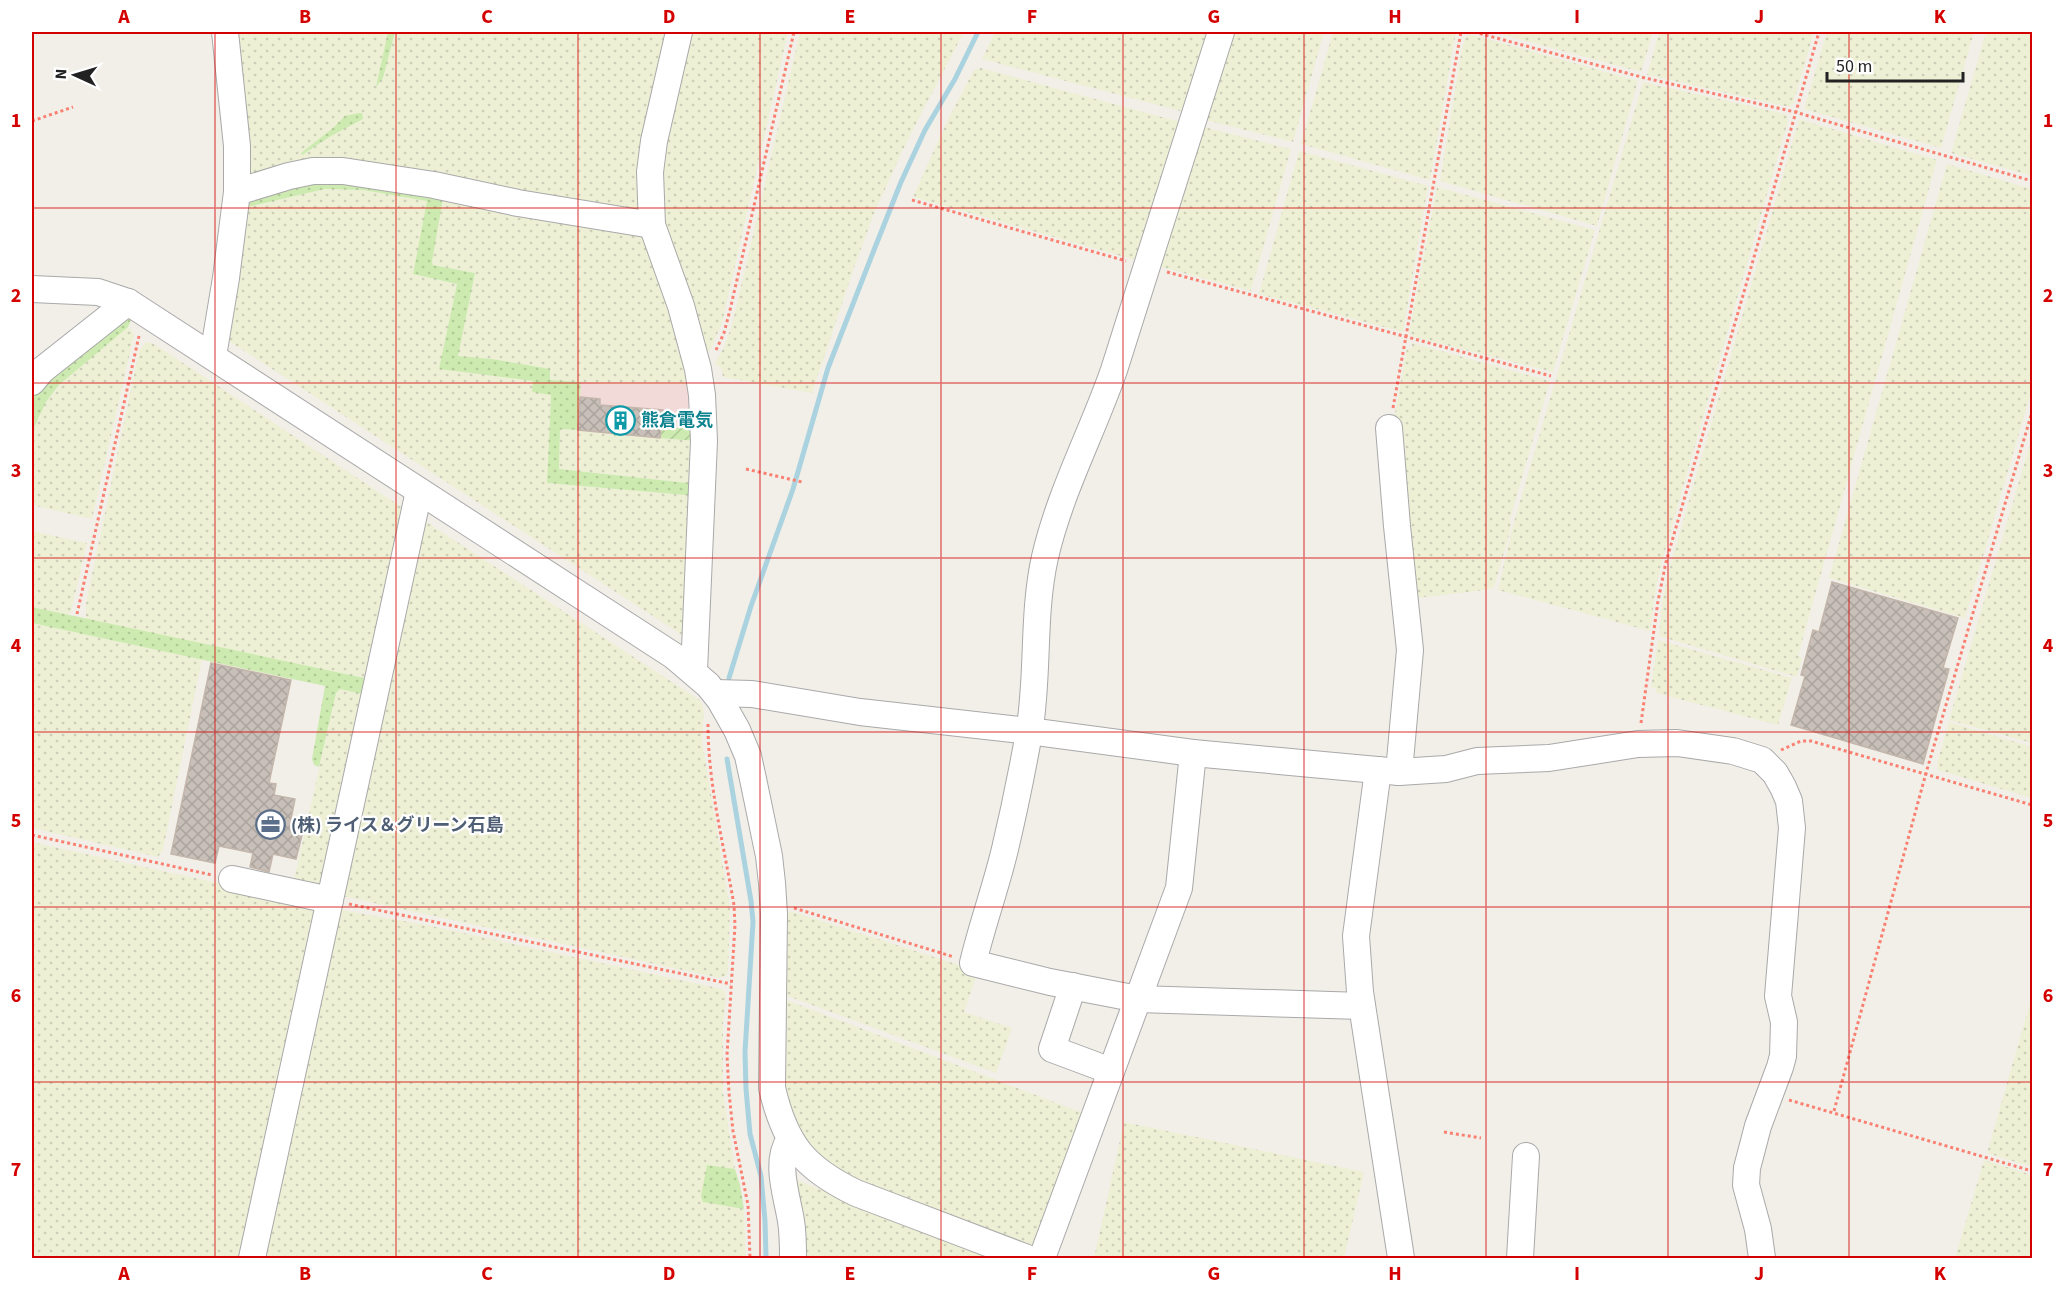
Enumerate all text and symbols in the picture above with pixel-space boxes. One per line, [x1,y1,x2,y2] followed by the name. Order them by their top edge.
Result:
[117,3,130,31] text: A
[299,3,311,31] text: B
[481,3,493,31] text: C
[663,3,675,31] text: D
[845,3,855,31] text: E
[1027,3,1037,31] text: F
[1208,3,1220,31] text: G
[1388,3,1402,31] text: H
[1574,3,1580,31] text: I
[1754,3,1764,31] text: J
[1934,3,1947,31] text: K
[45,45,105,105] north arrow
[1827,45,1964,83] scale bar
[1836,54,1872,79] text: 50 m
[50,68,72,80] text: N
[11,107,21,135] text: 1
[2043,107,2053,135] text: 1
[11,282,21,310] text: 2
[2043,282,2053,310] text: 2
[604,404,636,436] building icon: 熊倉電気
[641,408,713,433] place label: 熊倉電気
[11,457,21,485] text: 3
[2043,457,2053,485] text: 3
[11,632,22,660] text: 4
[2043,632,2054,660] text: 4
[11,807,21,835] text: 5
[2043,807,2053,835] text: 5
[254,809,286,841] office icon: (株) ライス＆グリーン石島
[291,813,504,838] place label: (株) ライス＆グリーン石島
[11,982,21,1010] text: 6
[2043,982,2053,1010] text: 6
[11,1156,21,1184] text: 7
[2043,1156,2053,1184] text: 7
[117,1260,130,1288] text: A
[299,1260,311,1288] text: B
[481,1260,493,1288] text: C
[663,1260,675,1288] text: D
[845,1260,855,1288] text: E
[1027,1260,1037,1288] text: F
[1208,1260,1220,1288] text: G
[1388,1260,1402,1288] text: H
[1574,1260,1580,1288] text: I
[1754,1260,1764,1288] text: J
[1934,1260,1947,1288] text: K

